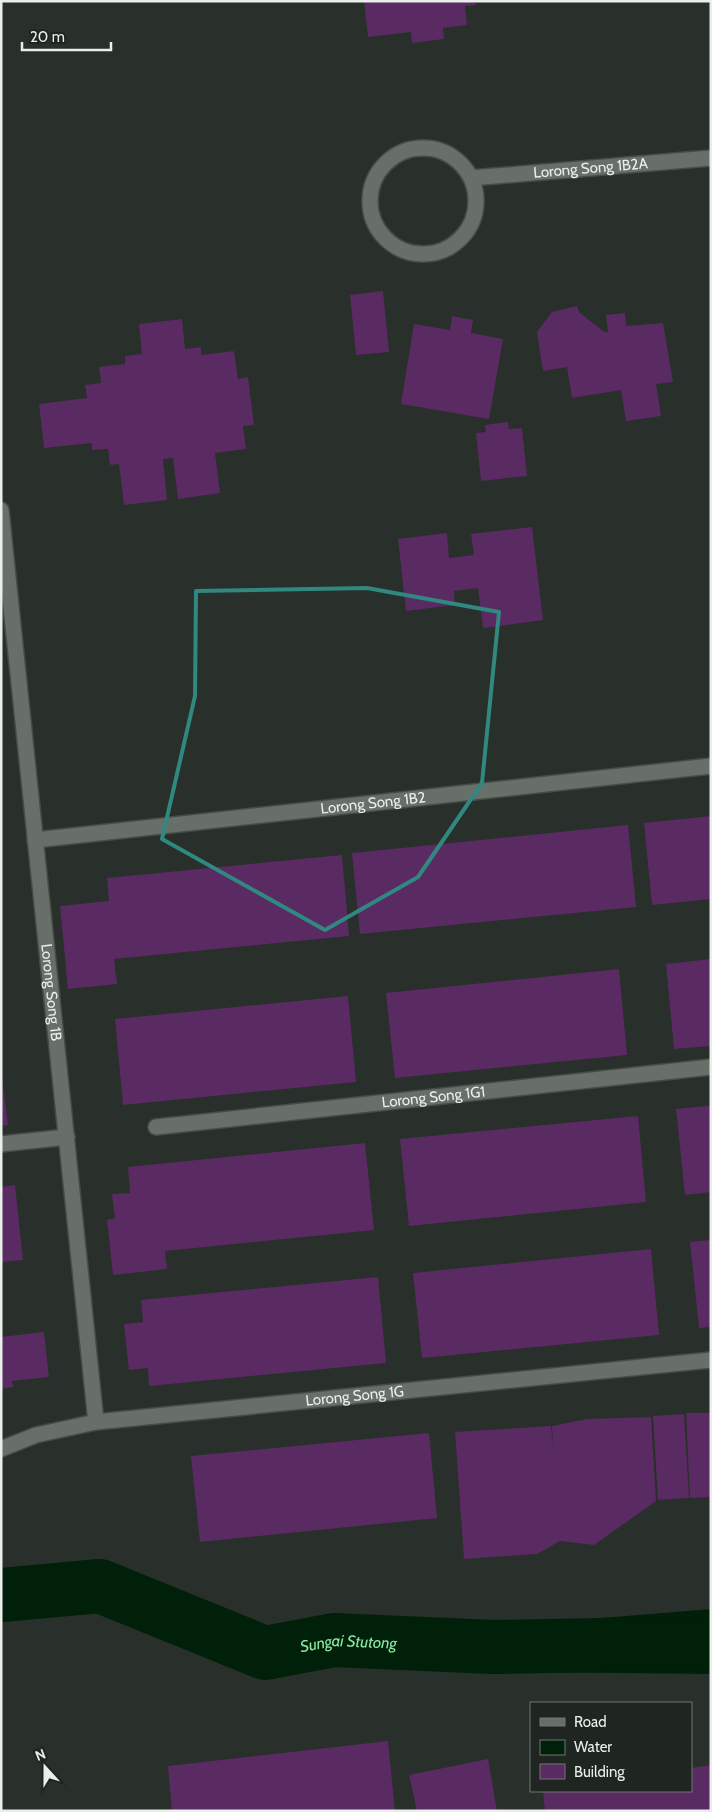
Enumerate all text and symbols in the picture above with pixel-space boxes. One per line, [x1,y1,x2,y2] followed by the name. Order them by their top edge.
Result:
[22,20,111,52] scale bar
[30,28,65,46] text: 20 m
[533,154,649,182] street label: Lorong Song 1B2A
[320,788,427,818] street label: Lorong Song 1B2
[37,943,65,1042] street label: Lorong Song 1B
[381,1082,486,1112] street label: Lorong Song 1G1
[304,1382,405,1410] street label: Lorong Song 1G
[298,1630,398,1656] water label: Sungai Stutong
[530,1702,692,1792] legend
[574,1713,607,1731] text: Road
[574,1738,612,1756] text: Water
[20,1742,70,1792] north arrow
[32,1745,48,1765] text: N
[574,1763,625,1781] text: Building

